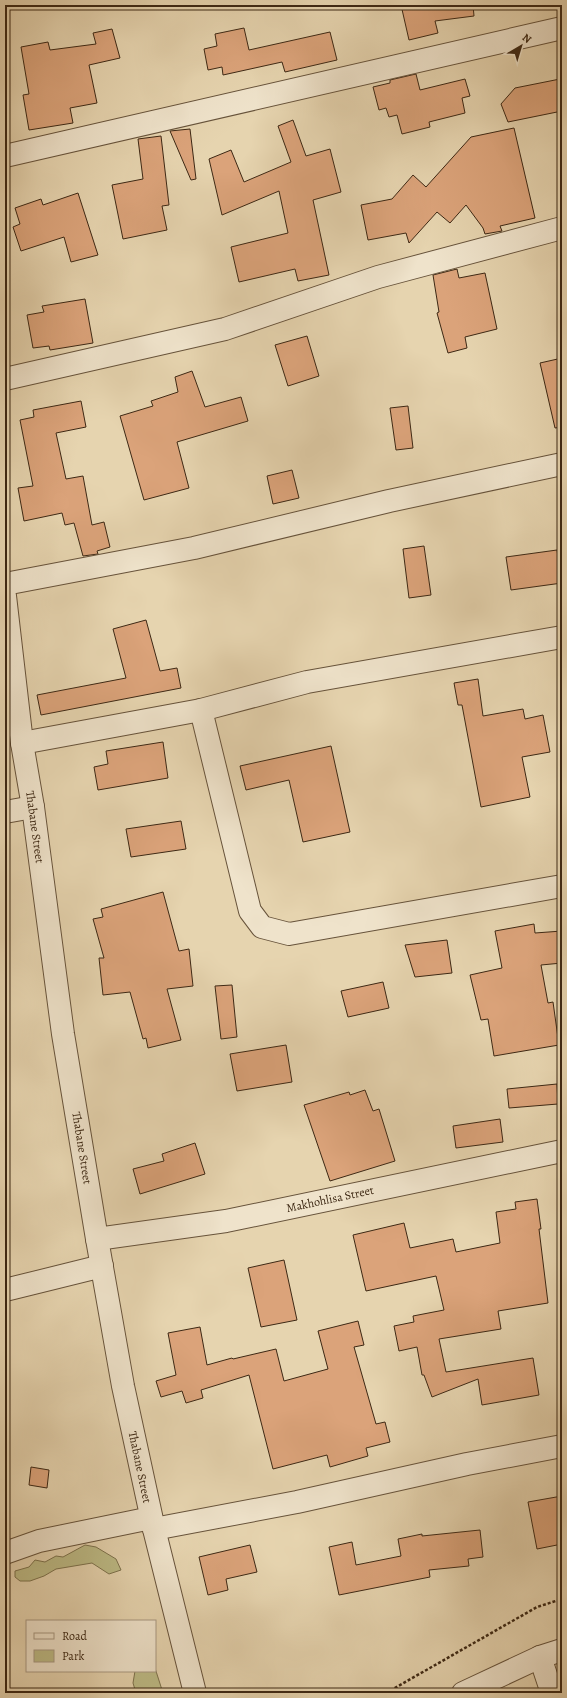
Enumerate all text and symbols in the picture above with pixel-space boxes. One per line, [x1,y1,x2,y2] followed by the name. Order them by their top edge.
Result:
[501,26,541,66] north arrow
[519,30,535,47] text: N
[22,790,48,864] street label: Thabane Street
[68,1111,96,1185] street label: Thabane Street
[285,1182,375,1216] street label: Makhohlisa Street
[125,1430,155,1504] street label: Thabane Street
[26,1620,156,1672] legend
[62,1628,88,1644] text: Road
[62,1648,85,1664] text: Park

